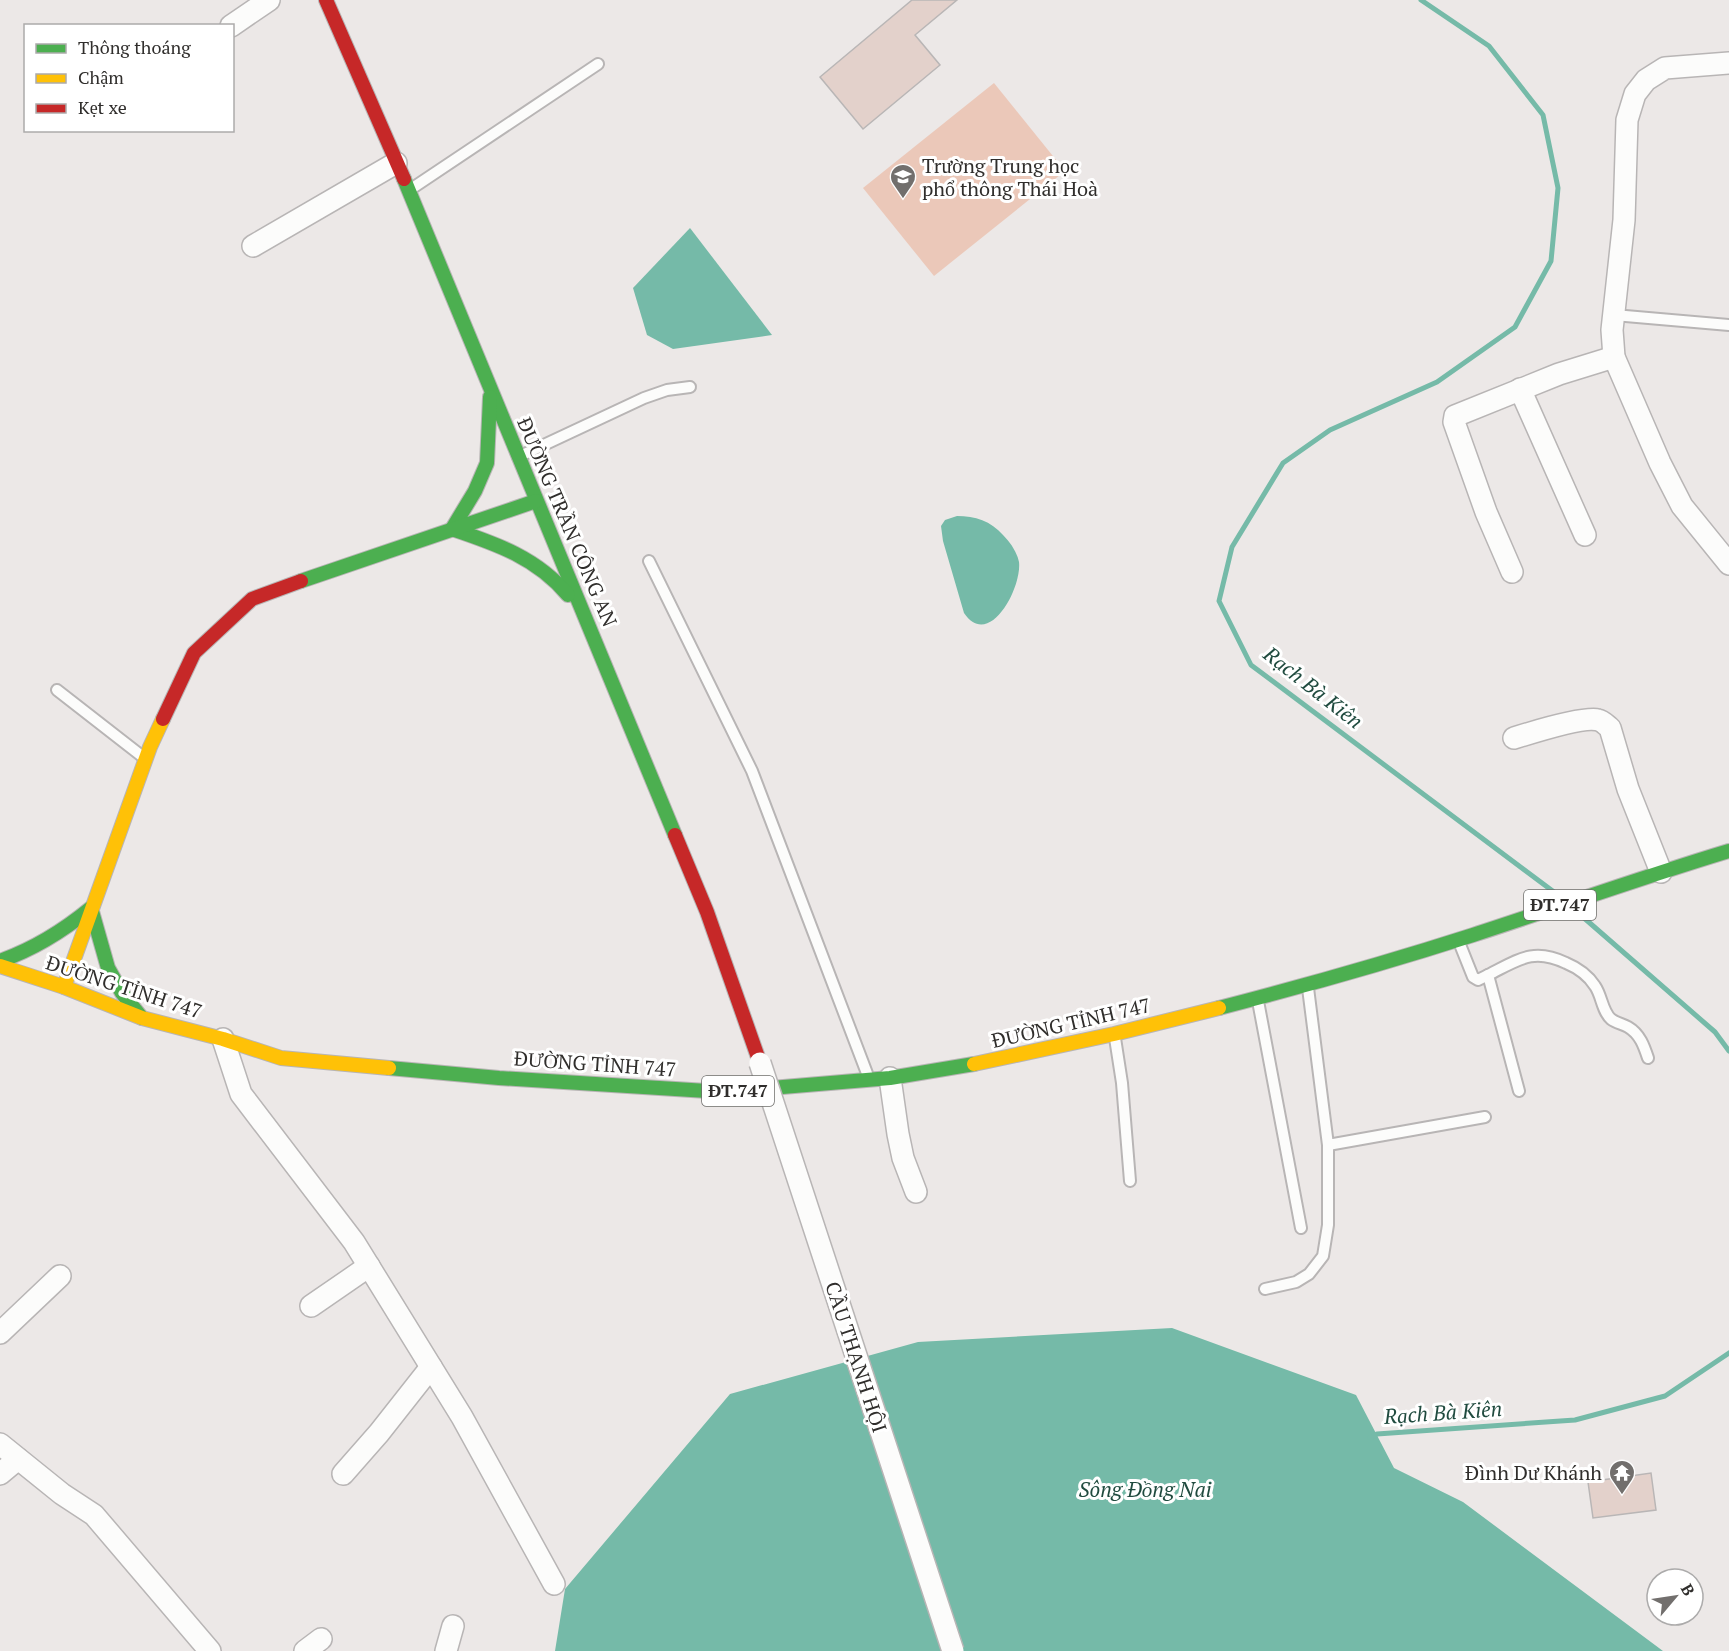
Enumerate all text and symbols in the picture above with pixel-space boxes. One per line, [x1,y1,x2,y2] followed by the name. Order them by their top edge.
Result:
[24,24,234,132] legend
[78,35,191,59] text: Thông thoáng
[78,65,124,89] text: Chậm
[78,95,127,119] text: Kẹt xe
[922,152,1098,202] place label: Trường Trung học phổ thông Thái Hoà
[888,162,918,200] school or university icon: Trường Trung học phổ thông Thái Hoà
[511,413,624,631] street label: ĐƯỜNG TRẦN CÔNG AN
[1258,639,1369,735] water label: Rạch Bà Kiên
[1524,890,1596,920] road number: ĐT.747
[43,949,206,1024] street label: ĐƯỜNG TỈNH 747
[989,991,1153,1054] street label: ĐƯỜNG TỈNH 747
[513,1044,677,1083] street label: ĐƯỜNG TỈNH 747
[702,1076,774,1106] road number: ĐT.747
[819,1278,894,1436] street label: CẦU THẠNH HỘI
[1382,1394,1503,1430] water label: Rạch Bà Kiên
[1607,1458,1637,1496] temple icon: Đình Dư Khánh
[1465,1459,1602,1486] place label: Đình Dư Khánh
[1078,1475,1212,1503] water label: Sông Đồng Nai
[1645,1567,1705,1627] north arrow
[1676,1580,1700,1600] text: B

